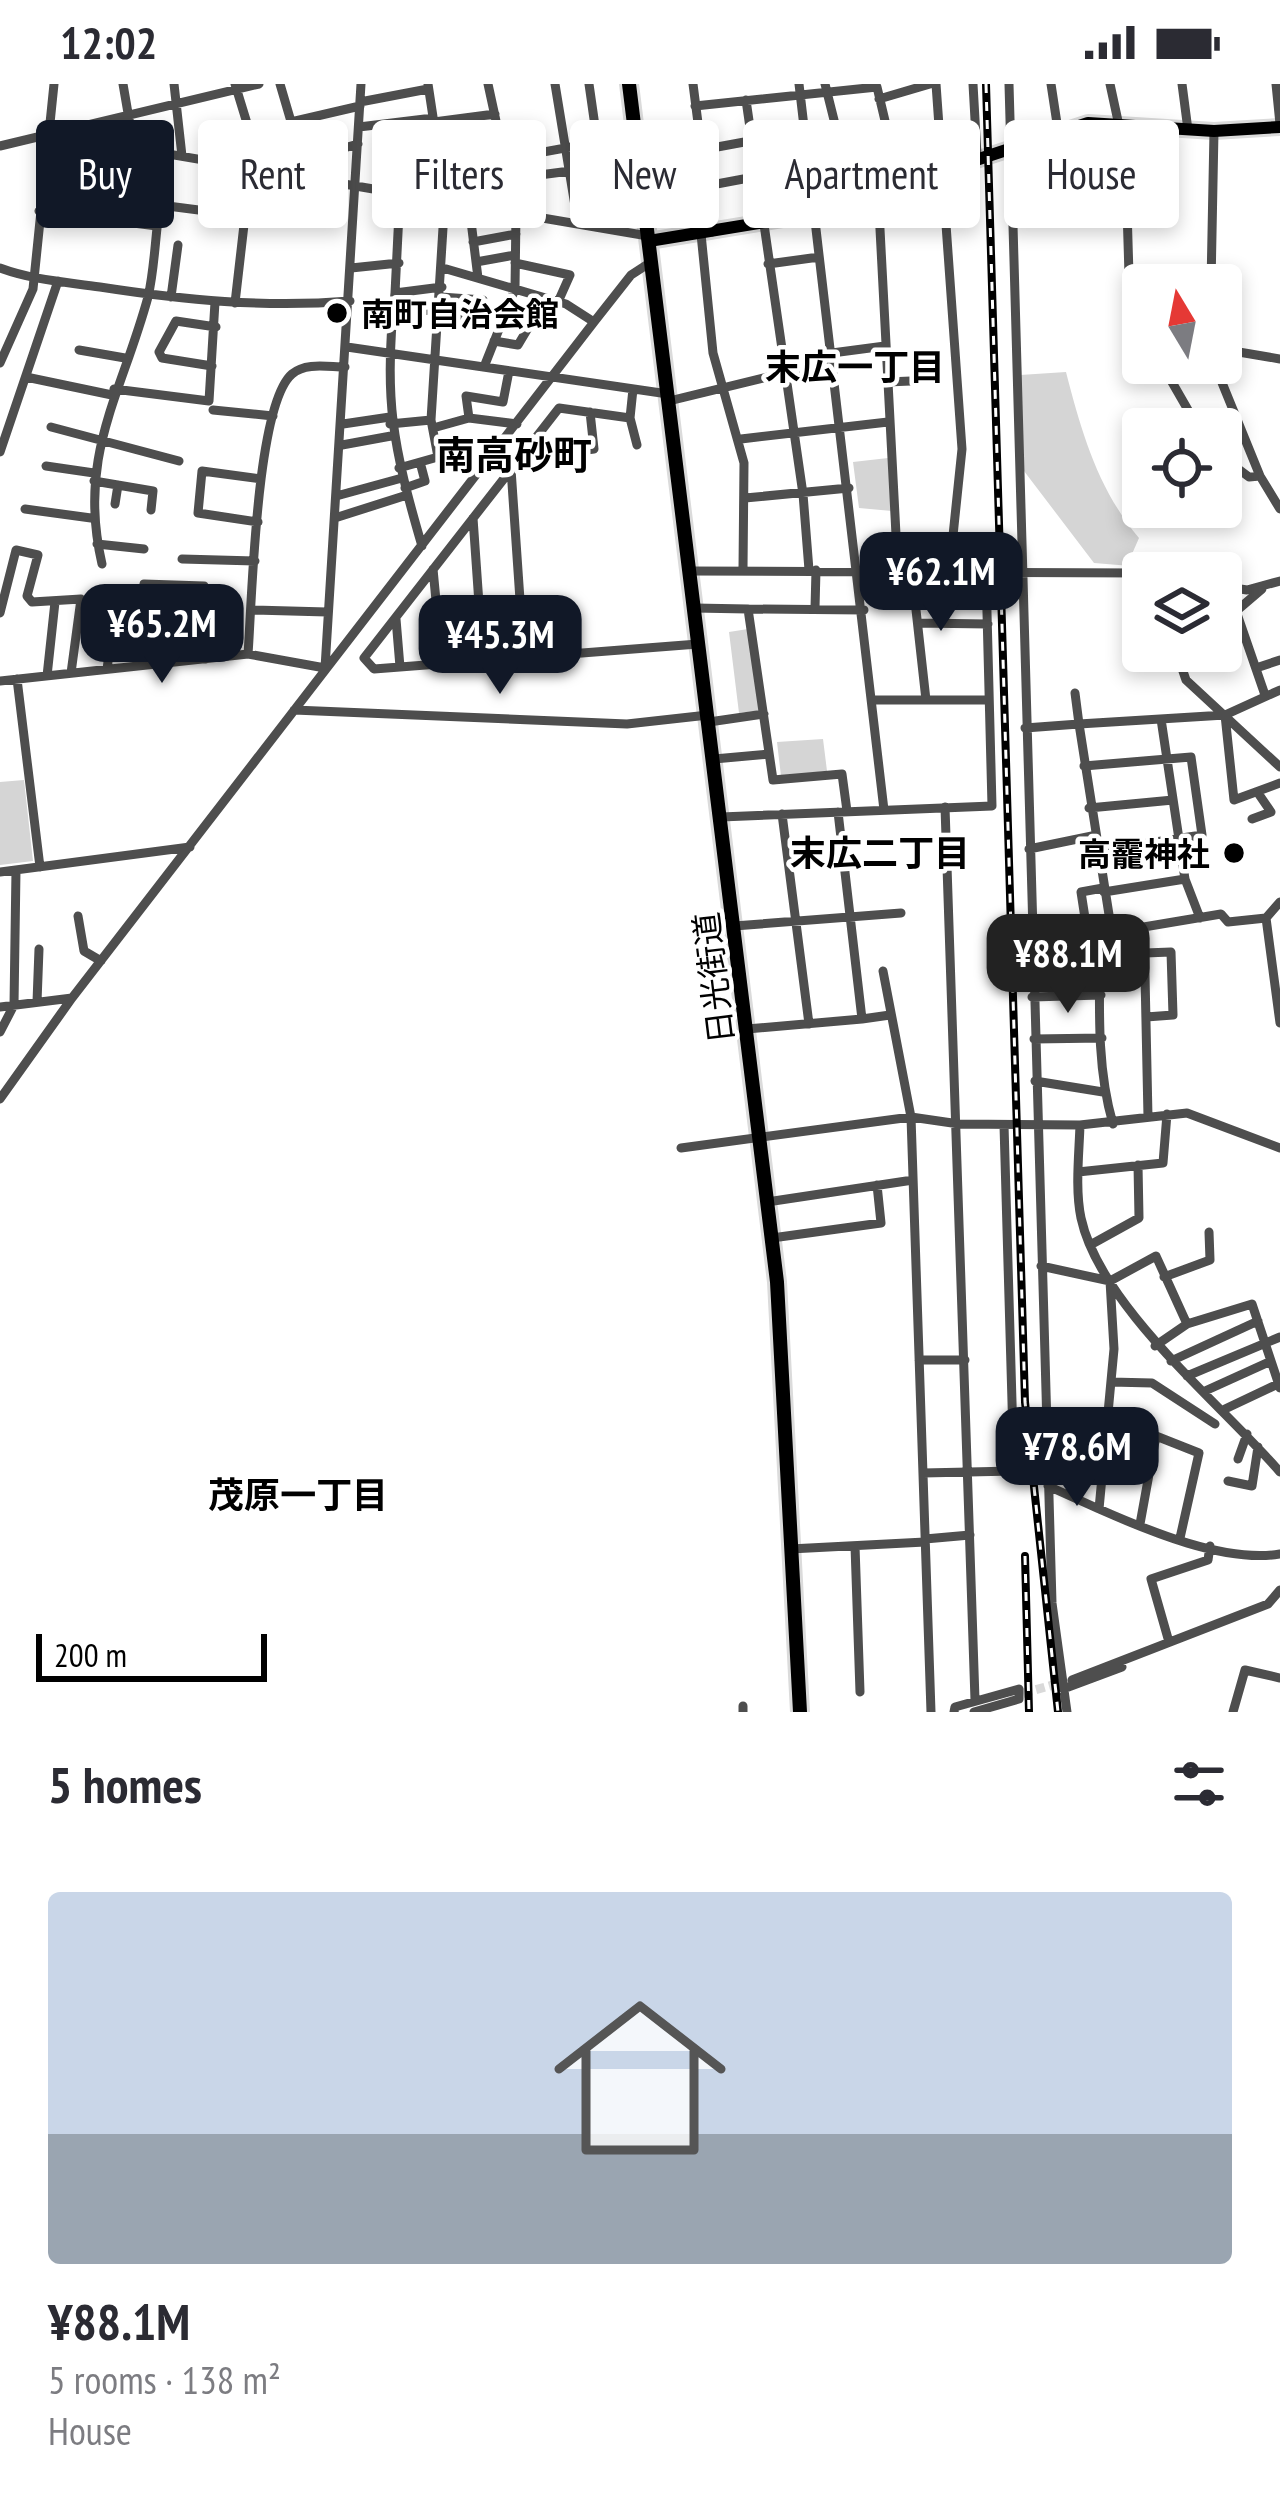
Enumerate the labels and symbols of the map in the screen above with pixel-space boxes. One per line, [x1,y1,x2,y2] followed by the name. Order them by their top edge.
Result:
[1122,264,1242,384] north arrow
[361,292,559,335] place label: 南町自治会館
[324,300,350,326] marker: 南町自治会館
[765,343,945,390] district label: 末広一丁目
[436,429,592,480] district label: 南高砂町
[843,532,1039,634] pin: ¥62.1M
[64,584,260,686] pin: ¥65.2M
[402,595,598,697] pin: ¥45.3M
[790,829,970,876] district label: 末広二丁目
[1078,832,1210,875] place label: 高靇神社
[1221,840,1247,866] marker: 高靇神社
[684,910,742,1046] street label: 日光街道
[970,914,1166,1016] pin: ¥88.1M
[979,1407,1175,1509] pin: ¥78.6M
[208,1471,388,1518] district label: 茂原一丁目
[36,1628,267,1681] scale bar

